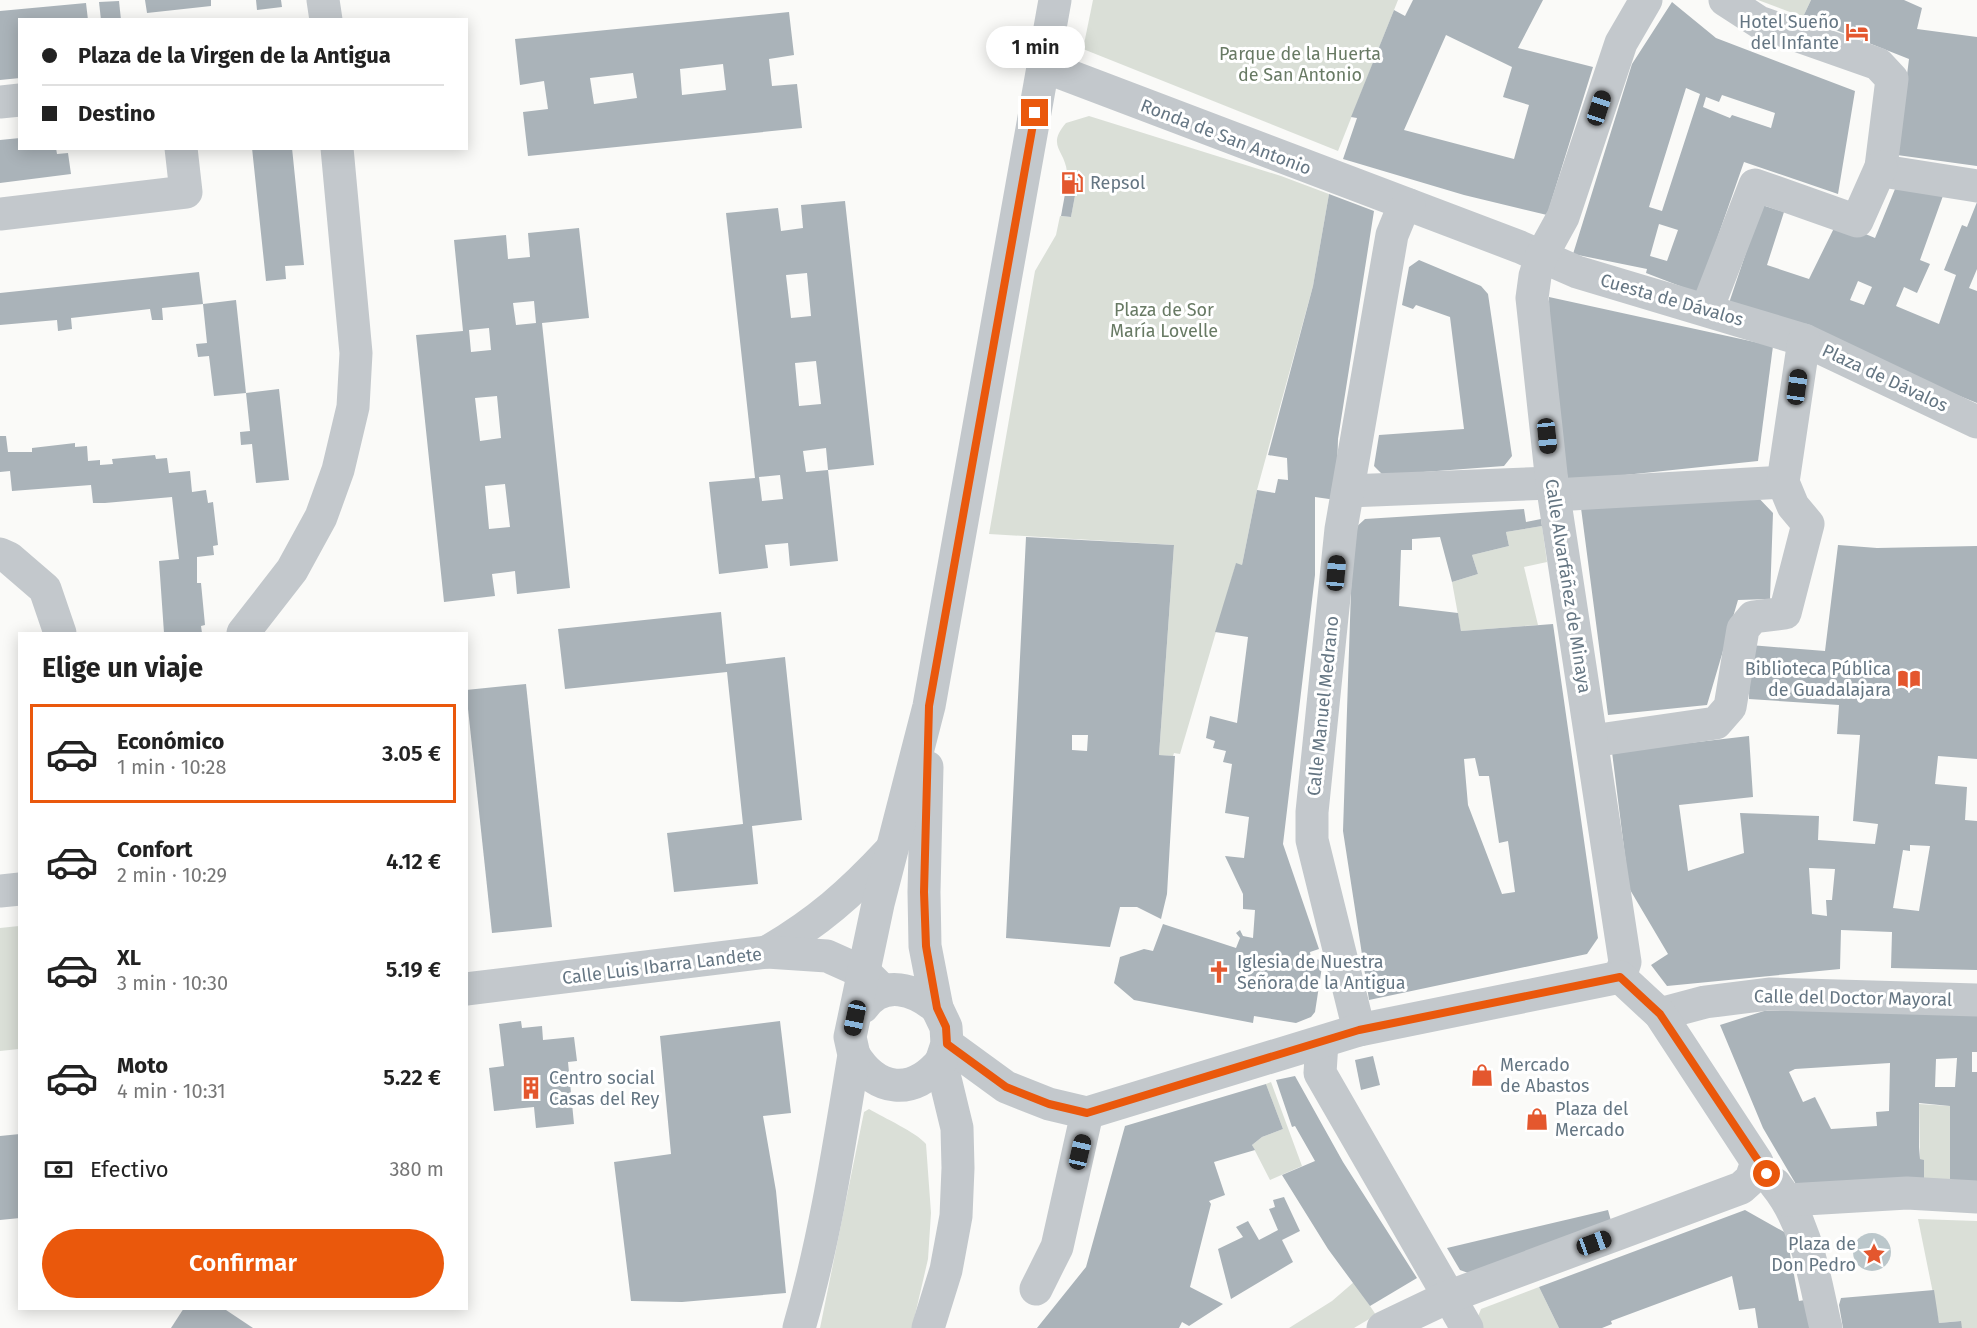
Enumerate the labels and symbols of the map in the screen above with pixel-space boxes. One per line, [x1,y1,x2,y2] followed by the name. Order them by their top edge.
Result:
[1739,11,1839,54] place label: Hotel Sueño del Infante
[1844,19,1870,45] hotel icon: Hotel Sueño del Infante
[986,26,1084,68] callout: 1 min
[1219,43,1381,86] park label: Parque de la Huerta de San Antonio
[1585,88,1613,128] car
[1138,94,1314,180] street label: Ronda de San Antonio
[1021,99,1048,126] route end
[1059,170,1085,196] fuel station icon: Repsol
[1090,172,1145,194] place label: Repsol
[1598,269,1746,331] street label: Cuesta de Dávalos
[1110,299,1218,342] park label: Plaza de Sor María Lovelle
[1819,339,1951,417] street label: Plaza de Dávalos
[1786,368,1808,406] car
[1536,417,1558,455] car
[1540,477,1596,695] street label: Calle Alvarfáñez de Minaya
[1325,554,1347,592] car
[1303,615,1343,797] street label: Calle Manuel Medrano
[1745,658,1891,701] place label: Biblioteca Pública de Guadalajara
[1896,666,1922,692] library icon: Biblioteca Pública de Guadalajara
[561,943,763,989] street label: Calle Luis Ibarra Landete
[1237,951,1406,994] place label: Iglesia de Nuestra Señora de la Antigua
[1206,959,1232,985] church icon: Iglesia de Nuestra Señora de la Antigua
[1754,985,1952,1011] street label: Calle del Doctor Mayoral
[842,999,868,1037] car
[1500,1054,1589,1097] place label: Mercado de Abastos
[1469,1062,1495,1088] shop icon: Mercado de Abastos
[549,1067,660,1110] place label: Centro social Casas del Rey
[518,1075,544,1101] building icon: Centro social Casas del Rey
[1555,1098,1628,1141] place label: Plaza del Mercado
[1524,1106,1550,1132] shop icon: Plaza del Mercado
[1067,1132,1093,1172] car
[1753,1160,1780,1187] route start
[1574,1228,1614,1258] car
[1771,1233,1856,1276] place label: Plaza de Don Pedro
[1861,1241,1887,1267] place icon: Plaza de Don Pedro

